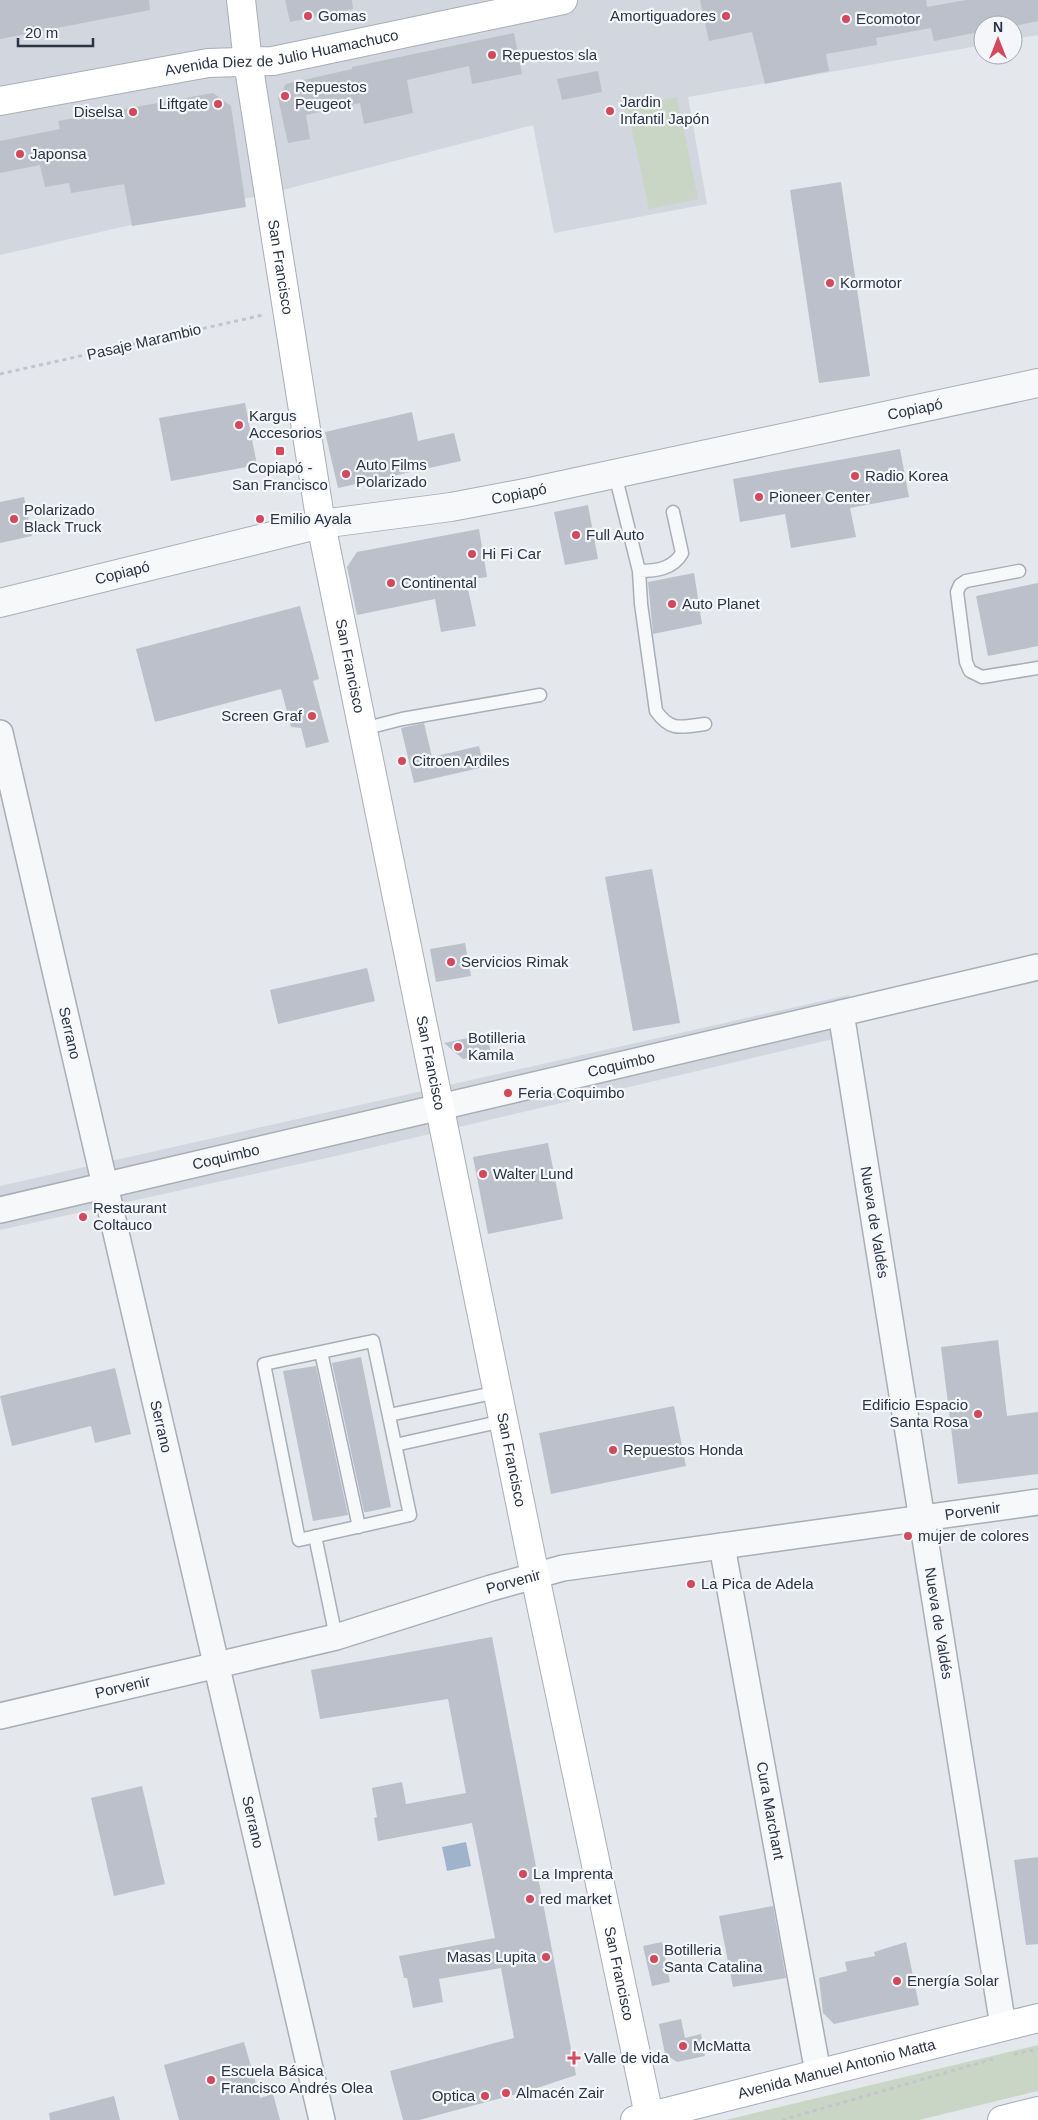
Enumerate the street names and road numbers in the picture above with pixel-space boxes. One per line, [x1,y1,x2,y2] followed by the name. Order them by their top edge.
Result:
[163,26,400,79] street label: Avenida Diez de Julio Huamachuco
[265,218,297,316] street label: San Francisco
[85,320,203,363] street label: Pasaje Marambio
[886,395,944,423] street label: Copiapó
[490,480,548,507] street label: Copiapó
[93,557,151,587] street label: Copiapó
[332,617,368,715] street label: San Francisco
[56,1005,84,1061] street label: Serrano
[413,1014,449,1111] street label: San Francisco
[586,1048,656,1080] street label: Coquimbo
[191,1141,261,1173] street label: Coquimbo
[858,1165,892,1279] street label: Nueva de Valdés
[147,1399,176,1454] street label: Serrano
[494,1411,530,1508] street label: San Francisco
[944,1498,1001,1523] street label: Porvenir
[484,1566,542,1597] street label: Porvenir
[922,1566,956,1680] street label: Nueva de Valdés
[93,1672,152,1701] street label: Porvenir
[753,1760,788,1862] street label: Cura Marchant
[239,1794,268,1850] street label: Serrano
[601,1925,638,2022] street label: San Francisco
[736,2035,938,2102] street label: Avenida Manuel Antonio Matta

